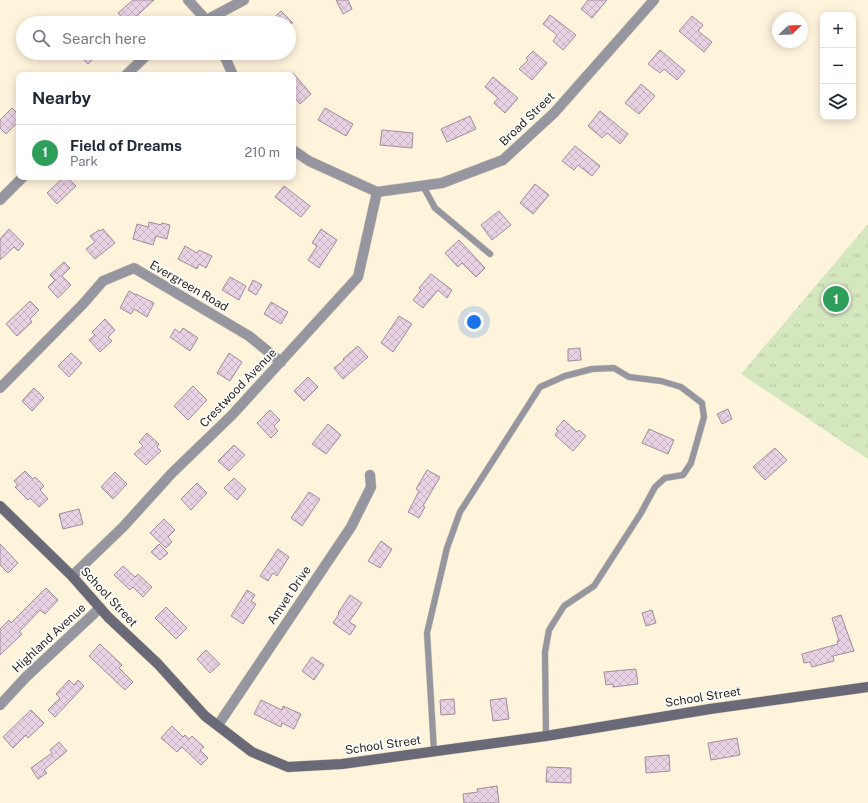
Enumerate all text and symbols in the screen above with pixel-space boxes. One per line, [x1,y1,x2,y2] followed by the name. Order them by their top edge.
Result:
[772,12,808,48] north arrow
[820,12,856,120] map controls
[820,12,856,48] button: +
[16,16,296,60] search box
[30,27,52,49] icon: search
[62,30,146,47] text: Search here
[820,48,856,84] button: −
[820,84,856,120] button: layers
[32,88,91,108] text: Nearby
[497,89,558,149] street label: Broad Street
[70,137,182,154] text: Field of Dreams
[42,145,48,160] text: 1
[245,145,280,160] text: 210 m
[70,154,98,169] text: Park
[147,258,231,314] street label: Evergreen Road
[823,284,849,314] pin: 1
[464,312,484,332] your location
[197,345,279,430] street label: Crestwood Avenue
[264,563,314,627] street label: Amvet Drive
[78,564,140,630] street label: School Street
[9,600,89,676] street label: Highland Avenue
[664,684,742,710] street label: School Street
[344,733,422,757] street label: School Street

